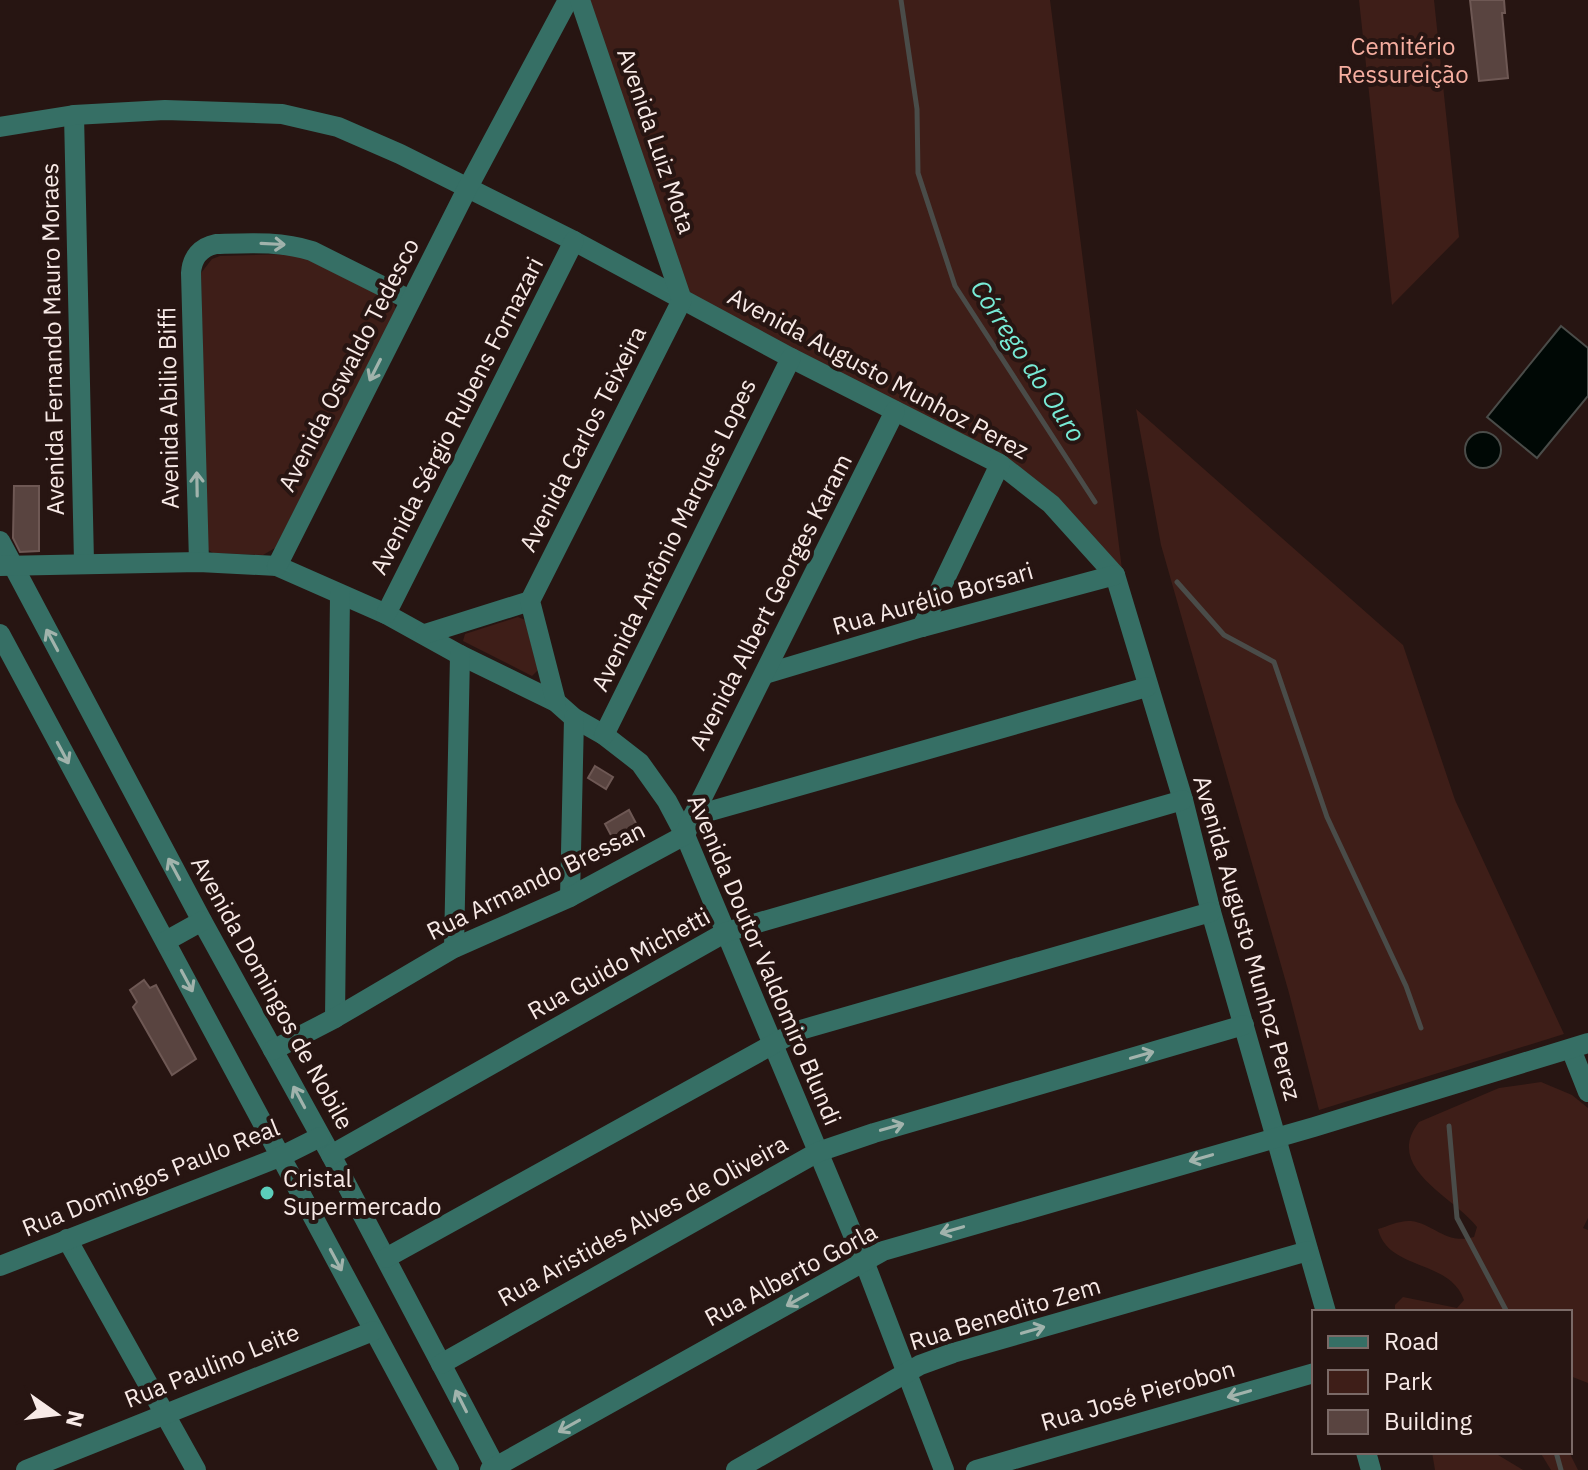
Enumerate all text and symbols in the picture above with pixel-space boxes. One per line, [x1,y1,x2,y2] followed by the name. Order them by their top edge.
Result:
[1337,30,1469,90] park label: Cemitério Ressureição
[610,44,704,238] street label: Avenida Luiz Mota
[33,162,71,516] street label: Avenida Fernando Mauro Moraes
[270,232,426,497] street label: Avenida Oswaldo Tedesco
[259,236,286,251] one-way arrow
[362,251,550,580] street label: Avenida Sérgio Rubens Fornazari
[964,273,1094,448] water label: Córrego do Ouro
[722,280,1035,466] street label: Avenida Augusto Munhoz Perez
[150,307,186,509] street label: Avenida Abilio Biffi
[511,320,653,557] street label: Avenida Carlos Teixeira
[367,358,382,382] one-way arrow
[583,373,763,696] street label: Avenida Antônio Marques Lopes
[681,448,859,755] street label: Avenida Albert Georges Karam
[189,471,204,498] one-way arrow
[829,554,1037,642] street label: Rua Aurélio Borsari
[44,628,59,652] one-way arrow
[56,740,71,764] one-way arrow
[1186,772,1310,1104] street label: Avenida Augusto Munhoz Perez
[681,790,849,1130] street label: Avenida Doutor Valdomiro Blundi
[421,813,650,947] street label: Rua Armando Bressan
[184,850,362,1135] street label: Avenida Domingos de Nobile
[166,858,182,881] one-way arrow
[522,900,715,1027] street label: Rua Guido Michetti
[180,969,196,992] one-way arrow
[1129,1047,1155,1062] one-way arrow
[291,1086,306,1110] one-way arrow
[17,1111,284,1243] street label: Rua Domingos Paulo Real
[879,1119,905,1134] one-way arrow
[492,1127,793,1313] street label: Rua Aristides Alves de Oliveira
[1189,1151,1215,1166] one-way arrow
[283,1162,442,1222] place label: Cristal Supermercado
[258,1184,276,1202] marker: Cristal Supermercado
[699,1215,883,1333] street label: Rua Alberto Gorla
[939,1223,965,1238] one-way arrow
[329,1247,345,1271] one-way arrow
[905,1269,1104,1357] street label: Rua Benedito Zem
[785,1293,809,1308] one-way arrow
[1312,1310,1572,1454] legend
[119,1315,304,1415] street label: Rua Paulino Leite
[1019,1322,1045,1337] one-way arrow
[1384,1325,1439,1357] text: Road
[1037,1352,1239,1438] street label: Rua José Pierobon
[1384,1365,1433,1397] text: Park
[16,1374,96,1454] north arrow
[1226,1387,1252,1402] one-way arrow
[452,1389,468,1413] one-way arrow
[1384,1405,1472,1437] text: Building
[60,1408,92,1430] text: N
[558,1418,581,1434] one-way arrow

